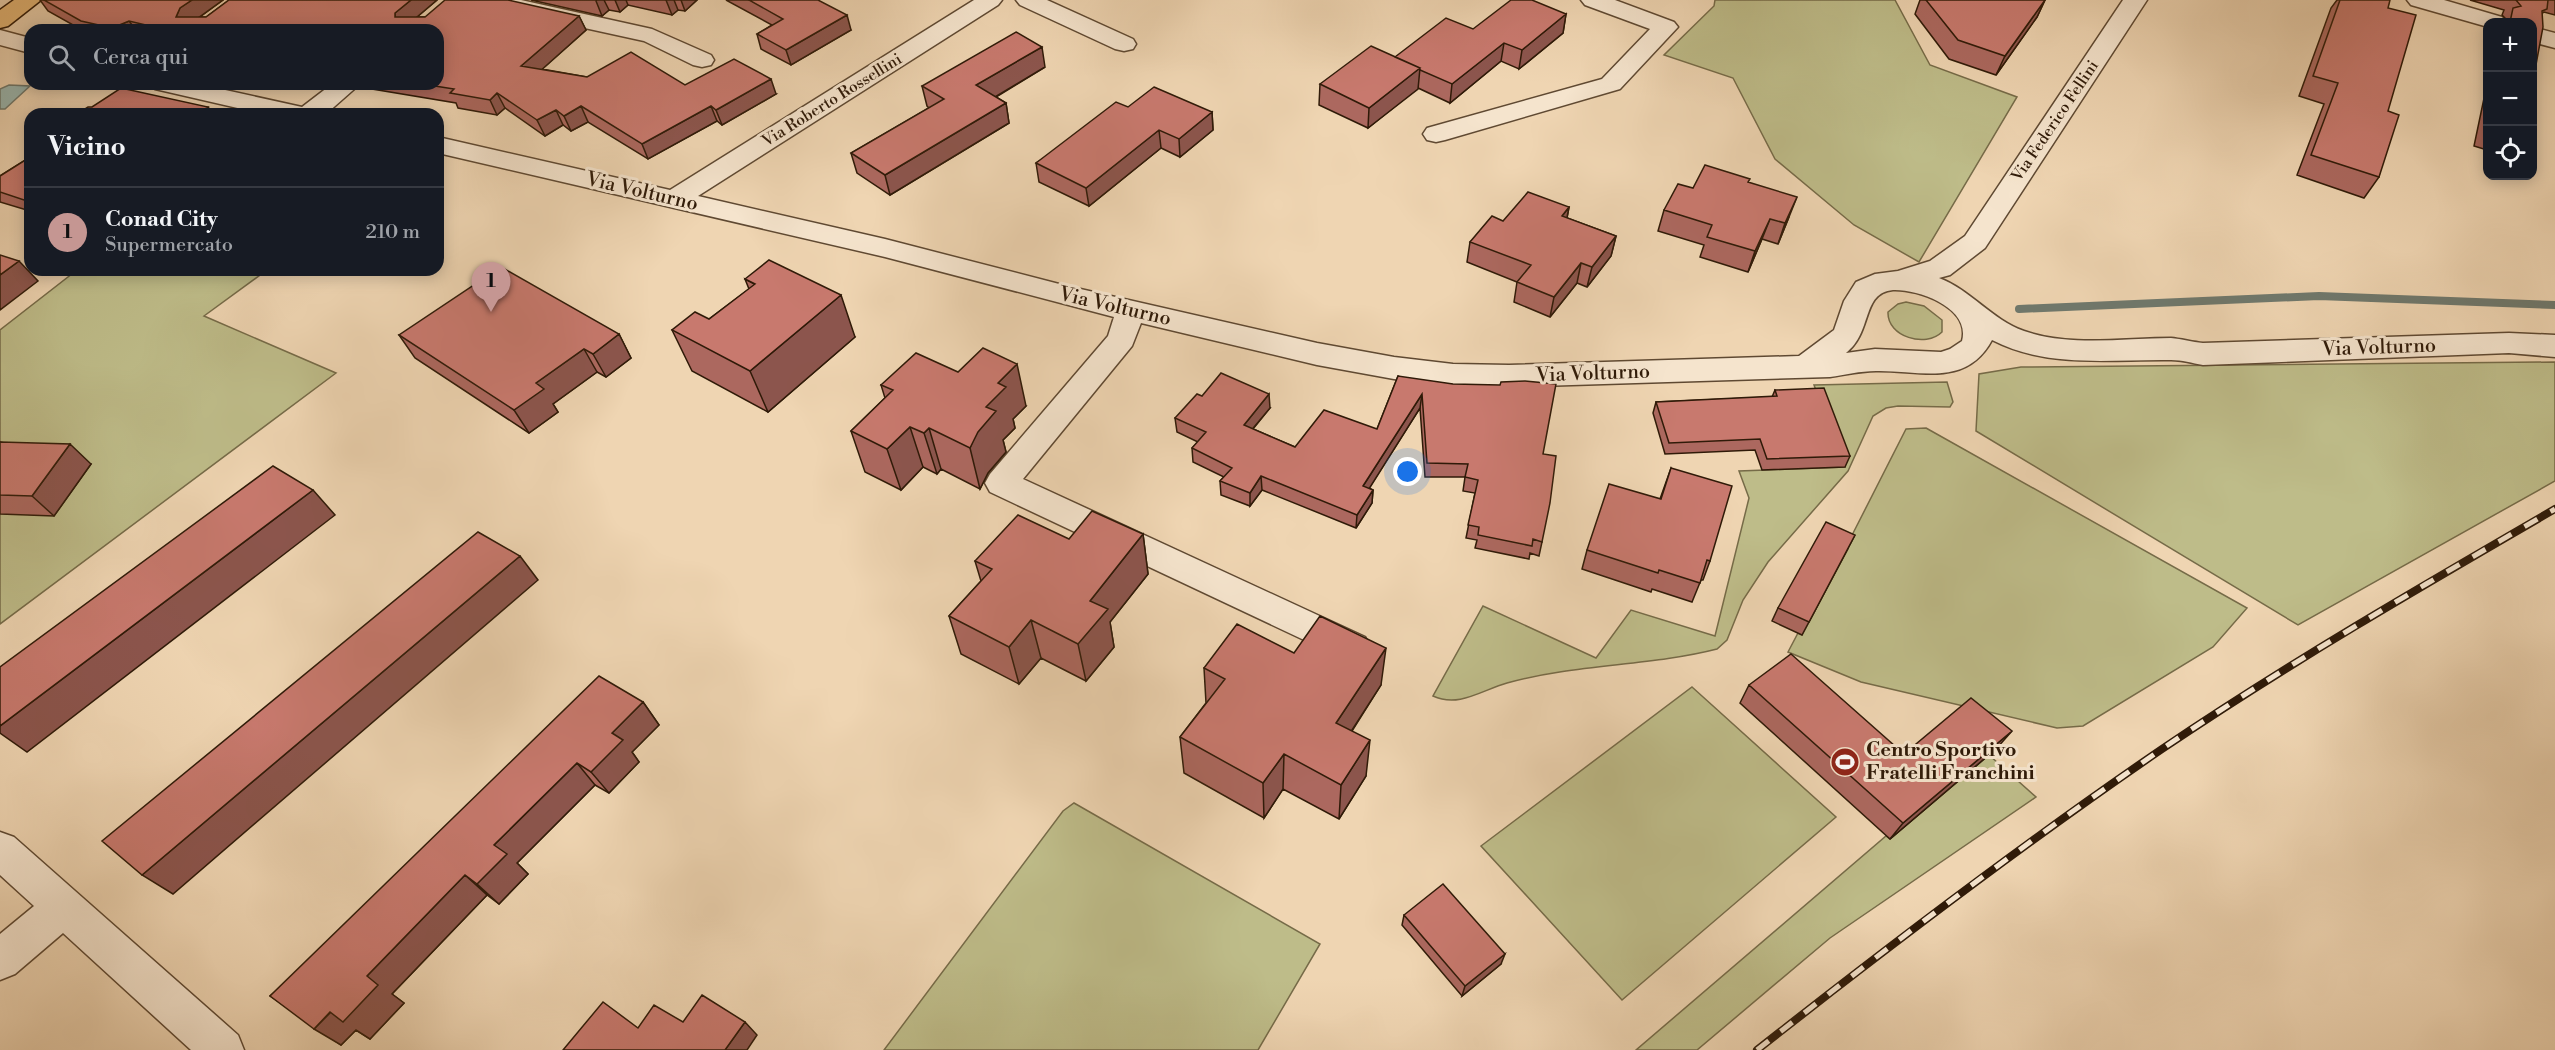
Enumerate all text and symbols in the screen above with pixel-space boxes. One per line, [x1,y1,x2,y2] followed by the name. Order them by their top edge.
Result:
[2483,18,2537,180] map controls
[2483,18,2537,72] button: +
[24,24,444,90] search box
[45,41,78,74] icon: search
[93,44,189,71] text: Cerca qui
[758,49,906,152] street label: Via Roberto Rossellini
[2006,57,2103,186] street label: Via Federico Fellini
[2483,72,2537,126] button: −
[2483,126,2537,180] button: locate
[48,131,126,163] text: Vicino
[583,167,700,217] street label: Via Volturno
[105,206,218,233] text: Conad City
[63,220,72,245] text: 1
[365,220,420,245] text: 210 m
[105,233,233,258] text: Supermercato
[472,262,510,312] pin: 1
[1056,282,1173,332] street label: Via Volturno
[2320,334,2437,363] street label: Via Volturno
[1534,360,1651,389] street label: Via Volturno
[1393,457,1422,486] your location
[1866,738,2035,786] place label: Centro Sportivo Fratelli Franchini
[1829,746,1861,778] sports icon: Centro Sportivo Fratelli Franchini

